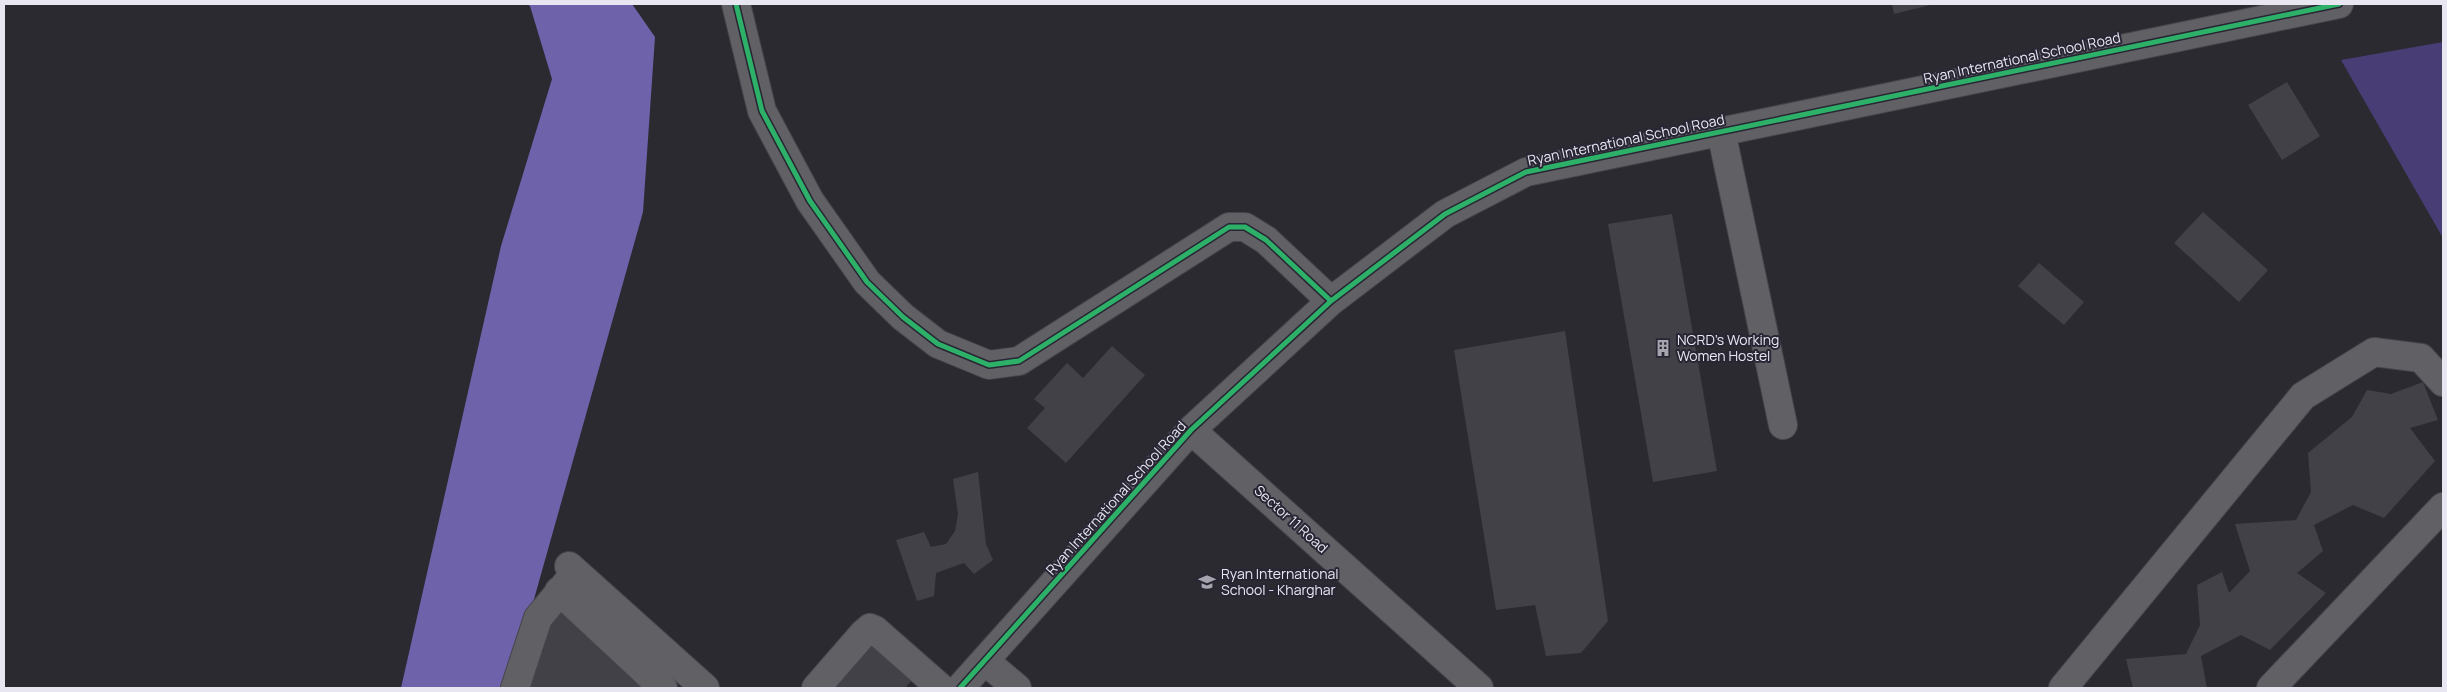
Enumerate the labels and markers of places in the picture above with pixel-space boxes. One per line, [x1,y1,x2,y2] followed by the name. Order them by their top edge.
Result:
[1677,330,1779,365] place label: NCRD's Working Women Hostel
[1653,338,1673,358] building icon: NCRD's Working Women Hostel
[1221,564,1339,599] place label: Ryan International School - Kharghar
[1197,572,1217,592] school or university icon: Ryan International School - Kharghar

